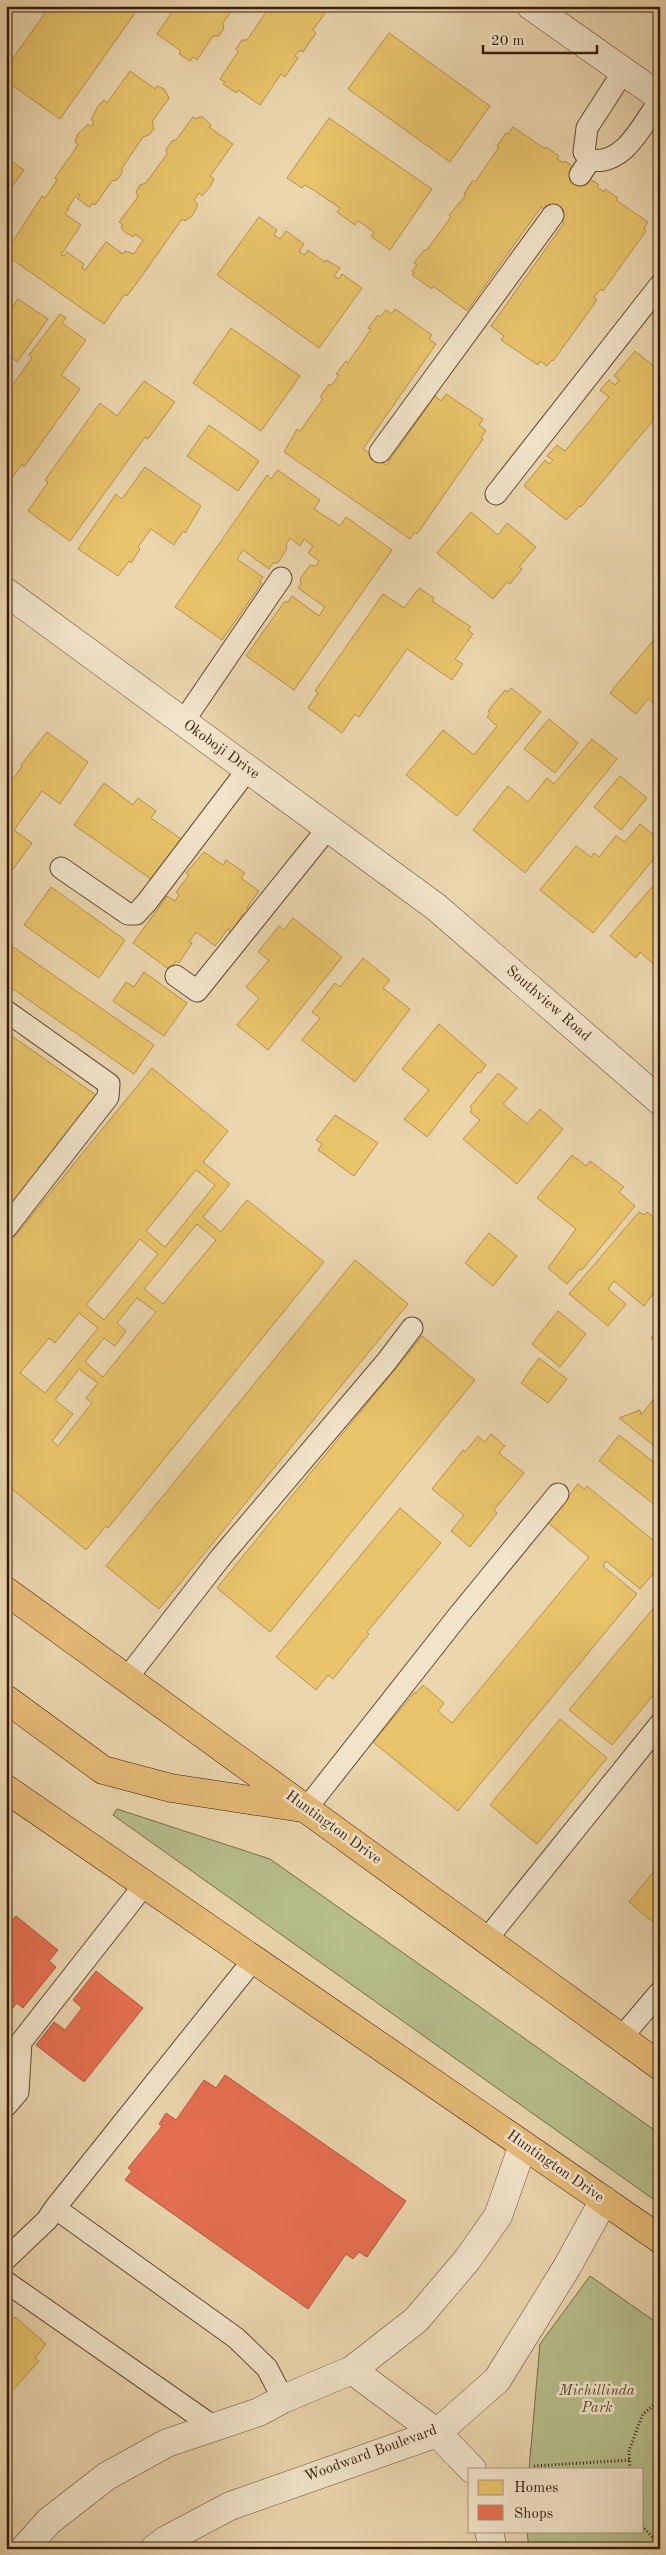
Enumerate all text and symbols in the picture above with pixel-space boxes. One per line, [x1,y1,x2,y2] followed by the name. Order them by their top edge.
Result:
[483,22,597,54] scale bar
[491,34,525,49] text: 20 m
[180,717,262,783] street label: Okoboji Drive
[503,963,593,1045] street label: Southview Road
[282,1788,384,1868] street label: Huntington Drive
[504,2128,606,2206] street label: Huntington Drive
[558,2384,635,2416] park label: Michillinda Park
[303,2423,439,2485] street label: Woodward Boulevard
[468,2468,644,2532] legend
[514,2481,559,2496] text: Homes
[514,2507,553,2522] text: Shops

